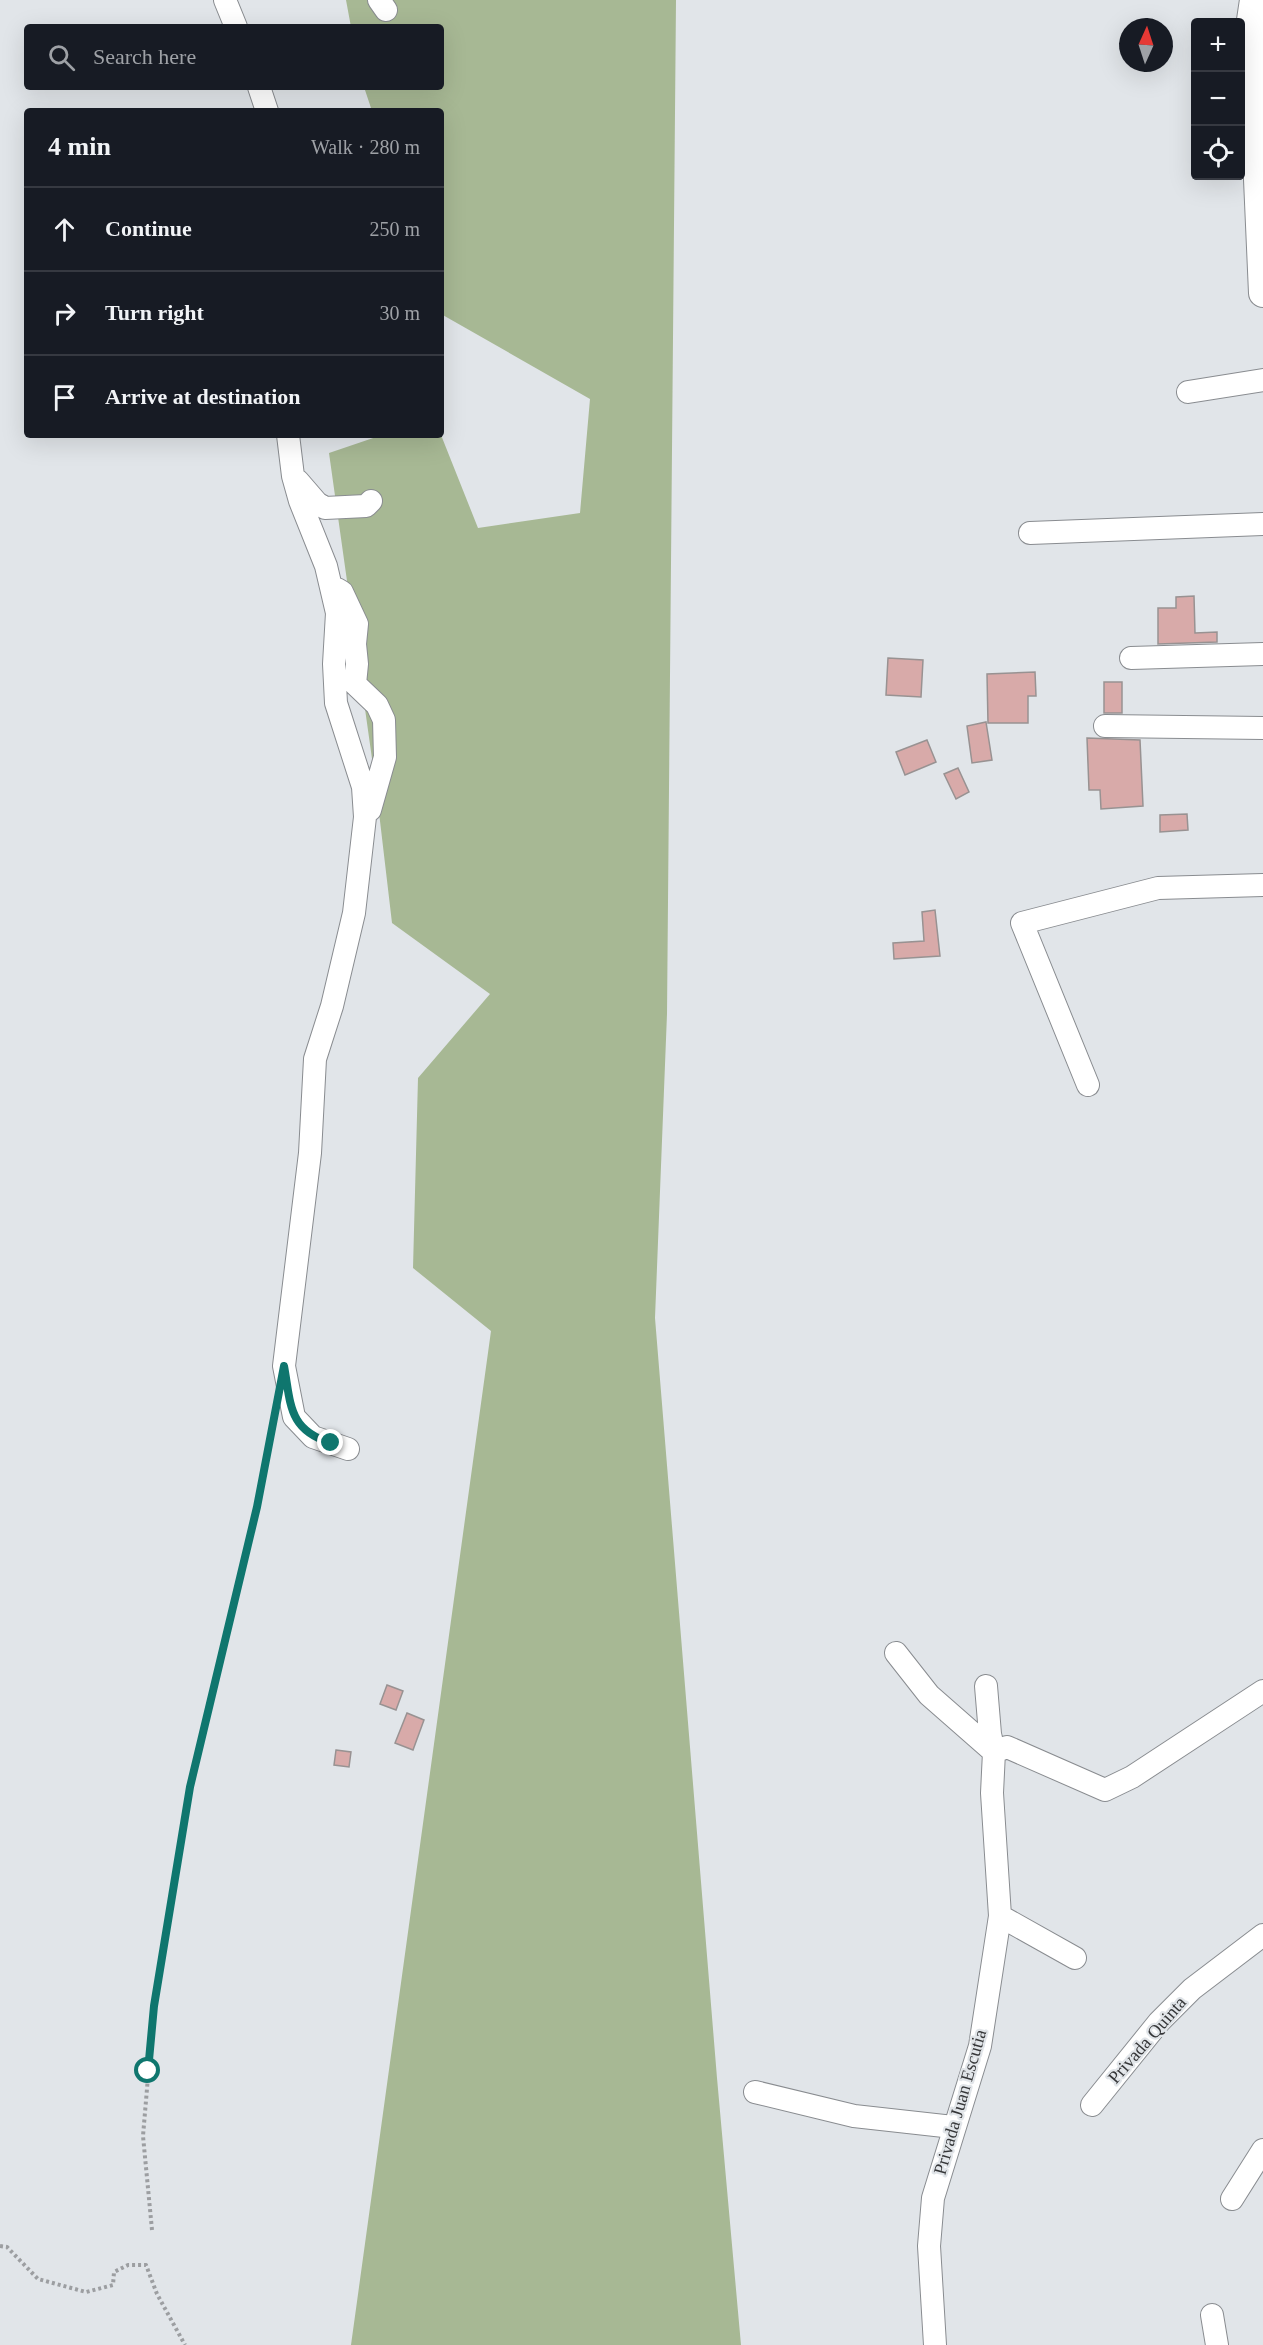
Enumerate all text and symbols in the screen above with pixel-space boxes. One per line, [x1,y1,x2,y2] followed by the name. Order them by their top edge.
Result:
[1119,18,1173,72] north arrow
[1191,18,1245,180] map controls
[1191,18,1245,72] button: +
[24,24,444,90] search box
[45,41,78,74] icon: search
[93,44,196,69] text: Search here
[1191,72,1245,126] button: −
[1191,126,1245,180] button: locate
[48,132,111,161] text: 4 min
[311,136,420,158] text: Walk · 280 m
[48,213,81,246] icon: ahead
[105,216,192,241] text: Continue
[369,218,420,240] text: 250 m
[48,297,81,330] icon: right
[105,300,204,325] text: Turn right
[379,302,420,324] text: 30 m
[48,381,81,414] icon: arrive
[105,384,301,409] text: Arrive at destination
[317,1429,343,1455] route end
[1104,1993,1190,2087] street label: Privada Quinta
[930,2027,990,2177] street label: Privada Juan Escutia
[134,2057,160,2083] route start

